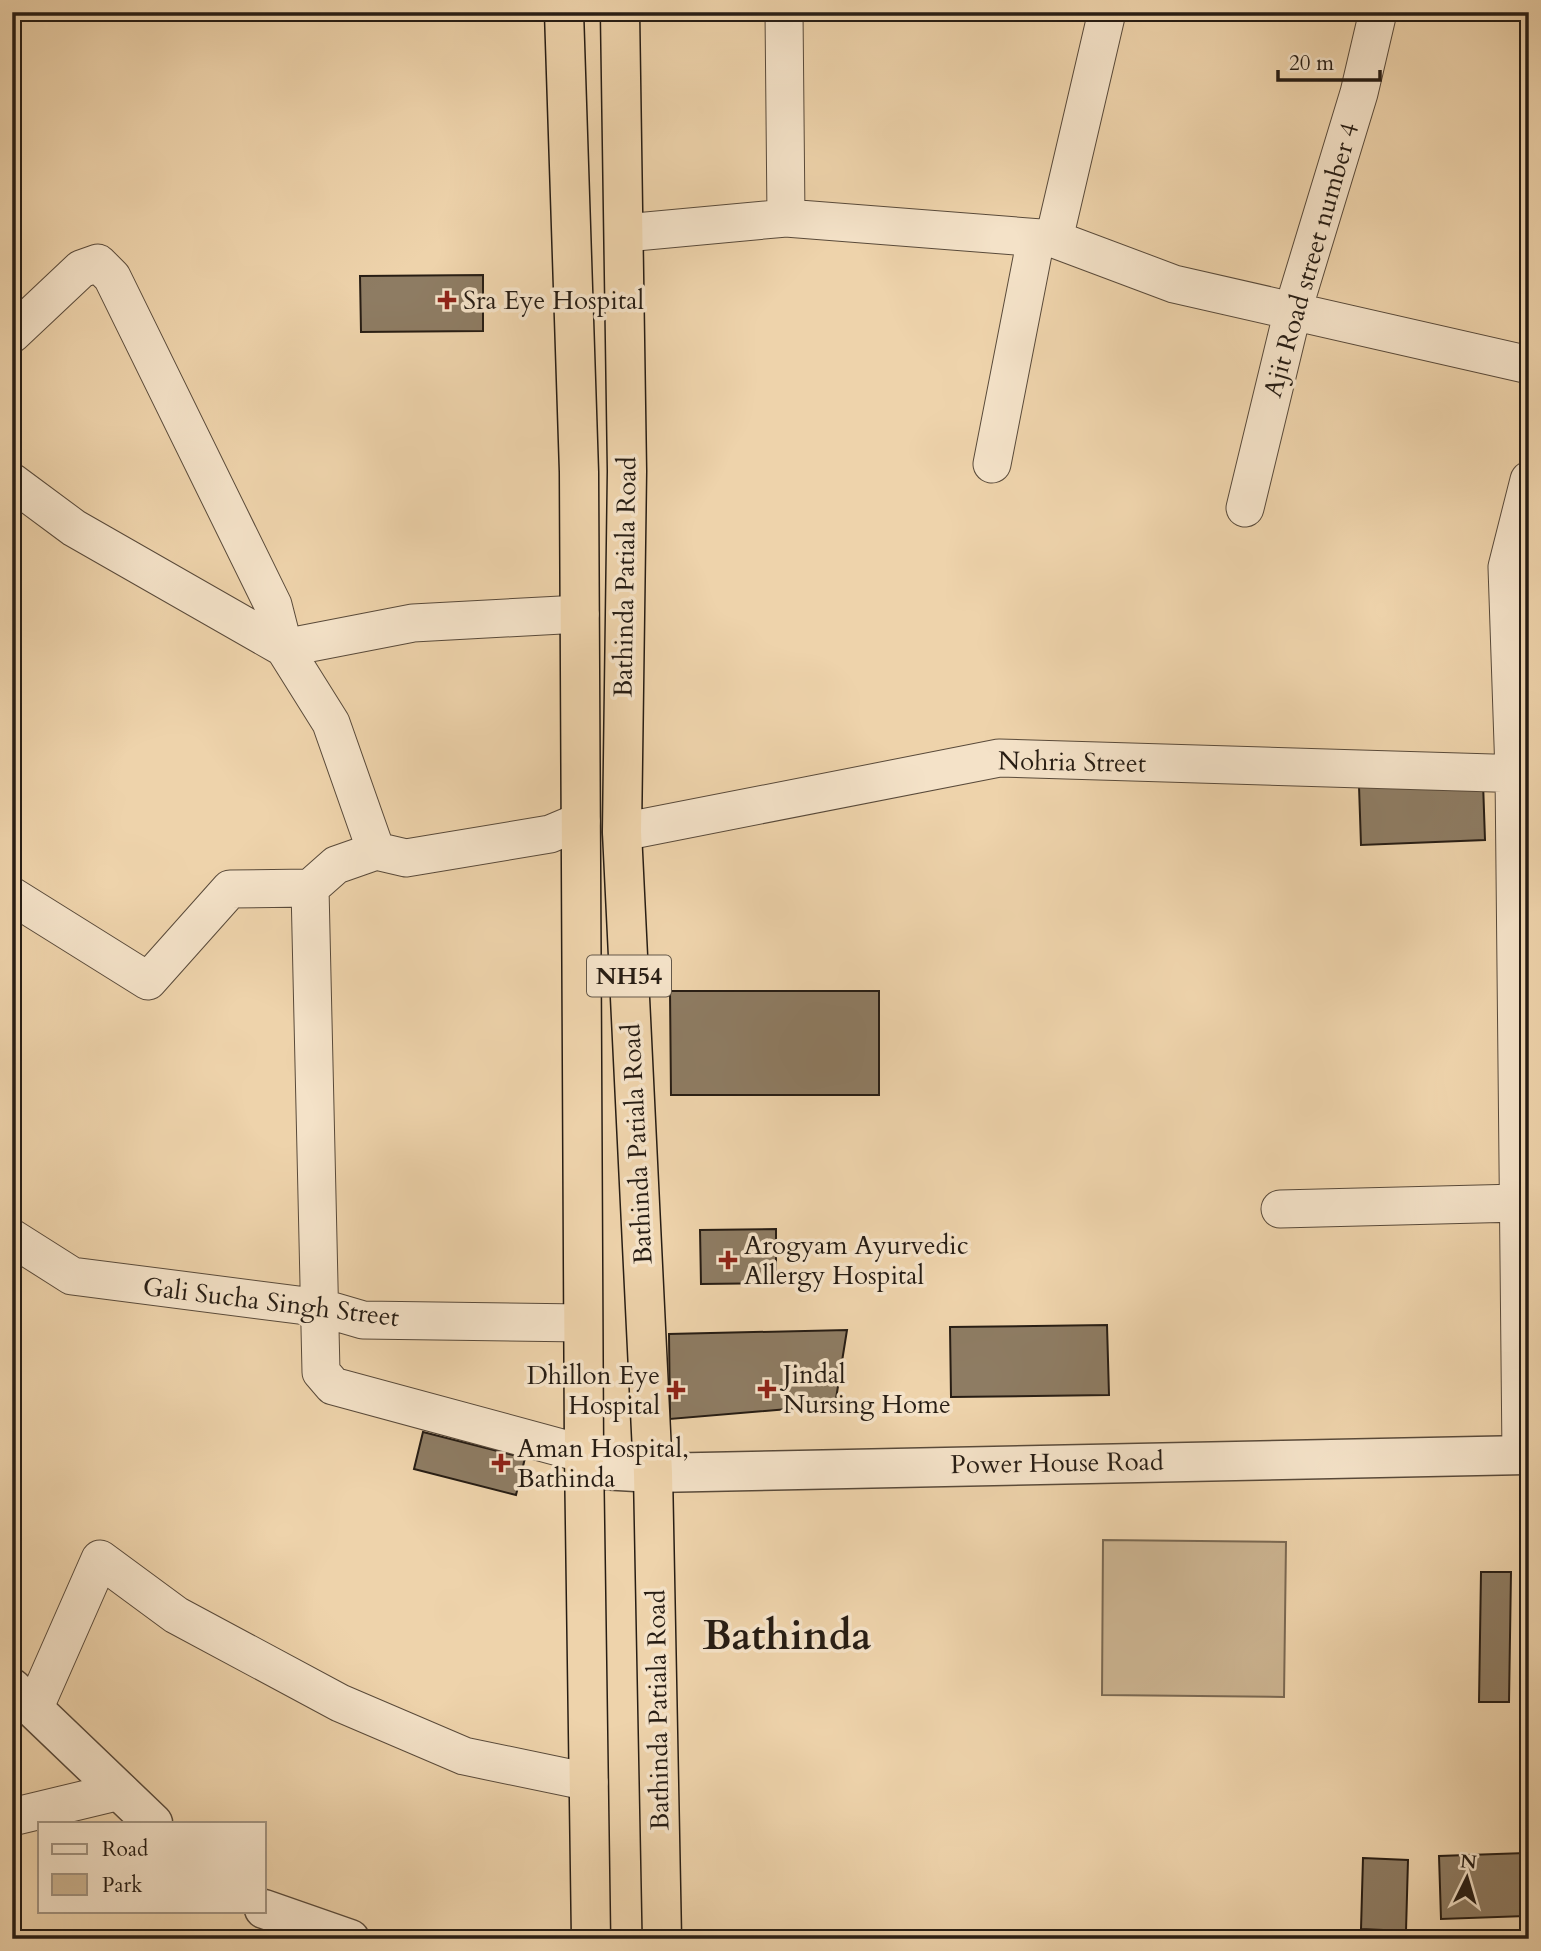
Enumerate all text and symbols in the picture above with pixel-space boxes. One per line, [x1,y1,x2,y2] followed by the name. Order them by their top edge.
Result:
[1278,38,1380,82] scale bar
[1289,49,1334,78] text: 20 m
[1255,119,1367,401] street label: Ajit Road street number 4
[463,283,644,318] place label: Sra Eye Hospital
[437,290,457,310] marker: Sra Eye Hospital
[605,456,645,698] street label: Bathinda Patiala Road
[998,743,1146,781] street label: Nohria Street
[587,956,671,996] road number: NH54
[613,1023,661,1265] street label: Bathinda Patiala Road
[744,1228,969,1293] place label: Arogyam Ayurvedic Allergy Hospital
[718,1250,738,1270] marker: Arogyam Ayurvedic Allergy Hospital
[141,1269,401,1335] street label: Gali Sucha Singh Street
[779,1357,951,1422] place label: Jindal Nursing Home
[527,1358,660,1423] place label: Dhillon Eye Hospital
[757,1379,777,1399] marker: Jindal Nursing Home
[666,1380,686,1400] marker: Dhillon Eye Hospital
[517,1431,689,1496] place label: Aman Hospital, Bathinda
[950,1444,1164,1482] street label: Power House Road
[491,1453,511,1473] marker: Aman Hospital, Bathinda
[638,1589,678,1831] street label: Bathinda Patiala Road
[703,1609,871,1664] district label: Bathinda
[38,1822,266,1912] legend
[102,1835,148,1864] text: Road
[1432,1842,1502,1912] north arrow
[1459,1848,1478,1876] text: N
[102,1871,143,1900] text: Park

